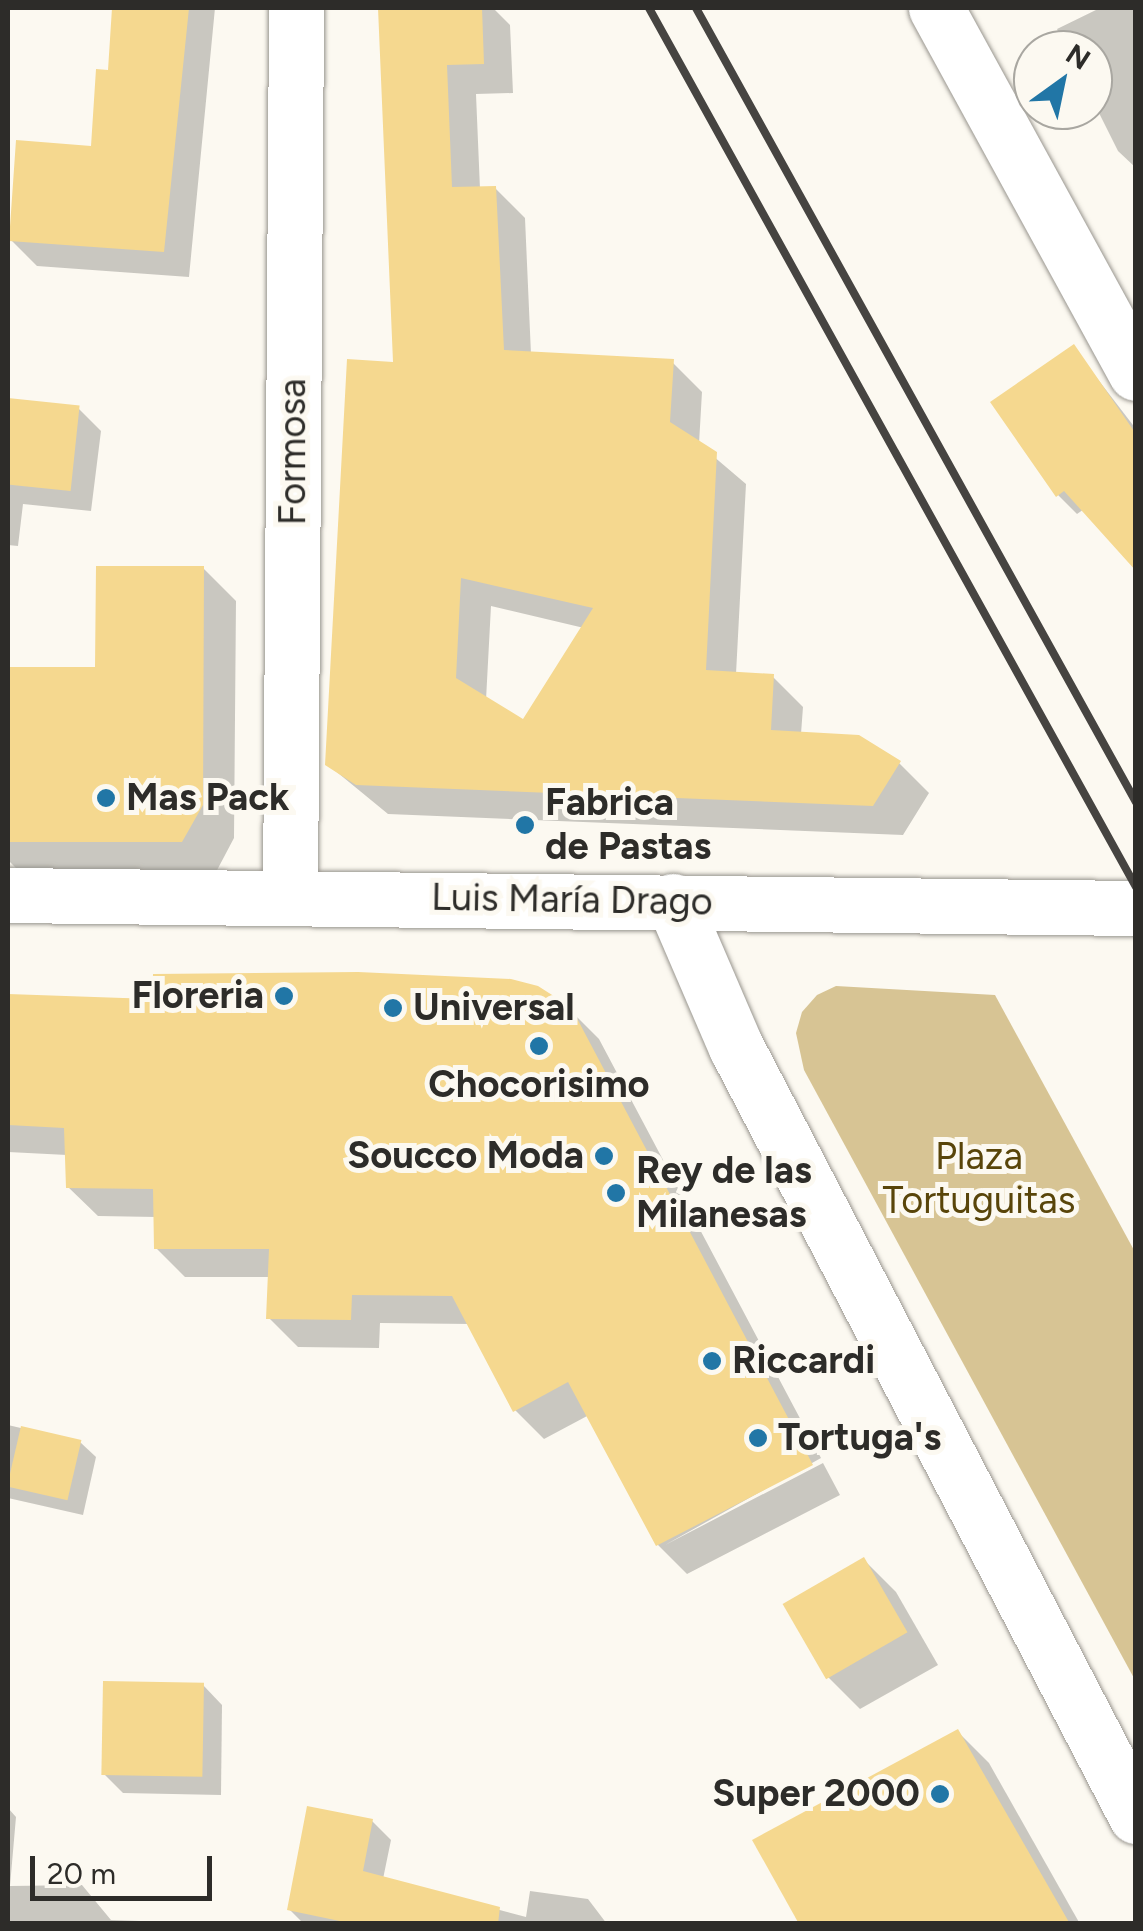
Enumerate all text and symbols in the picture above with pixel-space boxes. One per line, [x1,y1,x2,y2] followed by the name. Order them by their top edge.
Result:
[1013,30,1113,130] north arrow
[1060,36,1097,77] text: N
[270,379,316,525] street label: Formosa
[126,775,290,821] place label: Mas Pack
[545,780,711,869] place label: Fabrica de Pastas
[95,787,117,809] marker: Mas Pack
[514,814,536,836] marker: Fabrica de Pastas
[431,875,713,925] street label: Luis María Drago
[131,973,264,1019] place label: Floreria
[273,985,295,1007] marker: Floreria
[413,985,575,1031] place label: Universal
[382,997,404,1019] marker: Universal
[528,1035,550,1057] marker: Chocorisimo
[428,1062,650,1108] place label: Chocorisimo
[347,1133,584,1179] place label: Soucco Moda
[883,1134,1075,1224] park label: Plaza Tortuguitas
[593,1145,615,1167] marker: Soucco Moda
[636,1148,812,1238] place label: Rey de las Milanesas
[605,1182,627,1204] marker: Rey de las Milanesas
[732,1338,875,1384] place label: Riccardi
[701,1350,723,1372] marker: Riccardi
[778,1415,941,1461] place label: Tortuga's
[747,1427,769,1449] marker: Tortuga's
[712,1771,920,1817] place label: Super 2000
[929,1783,951,1805] marker: Super 2000
[35,1836,218,1898] scale bar
[47,1855,116,1892] text: 20 m

